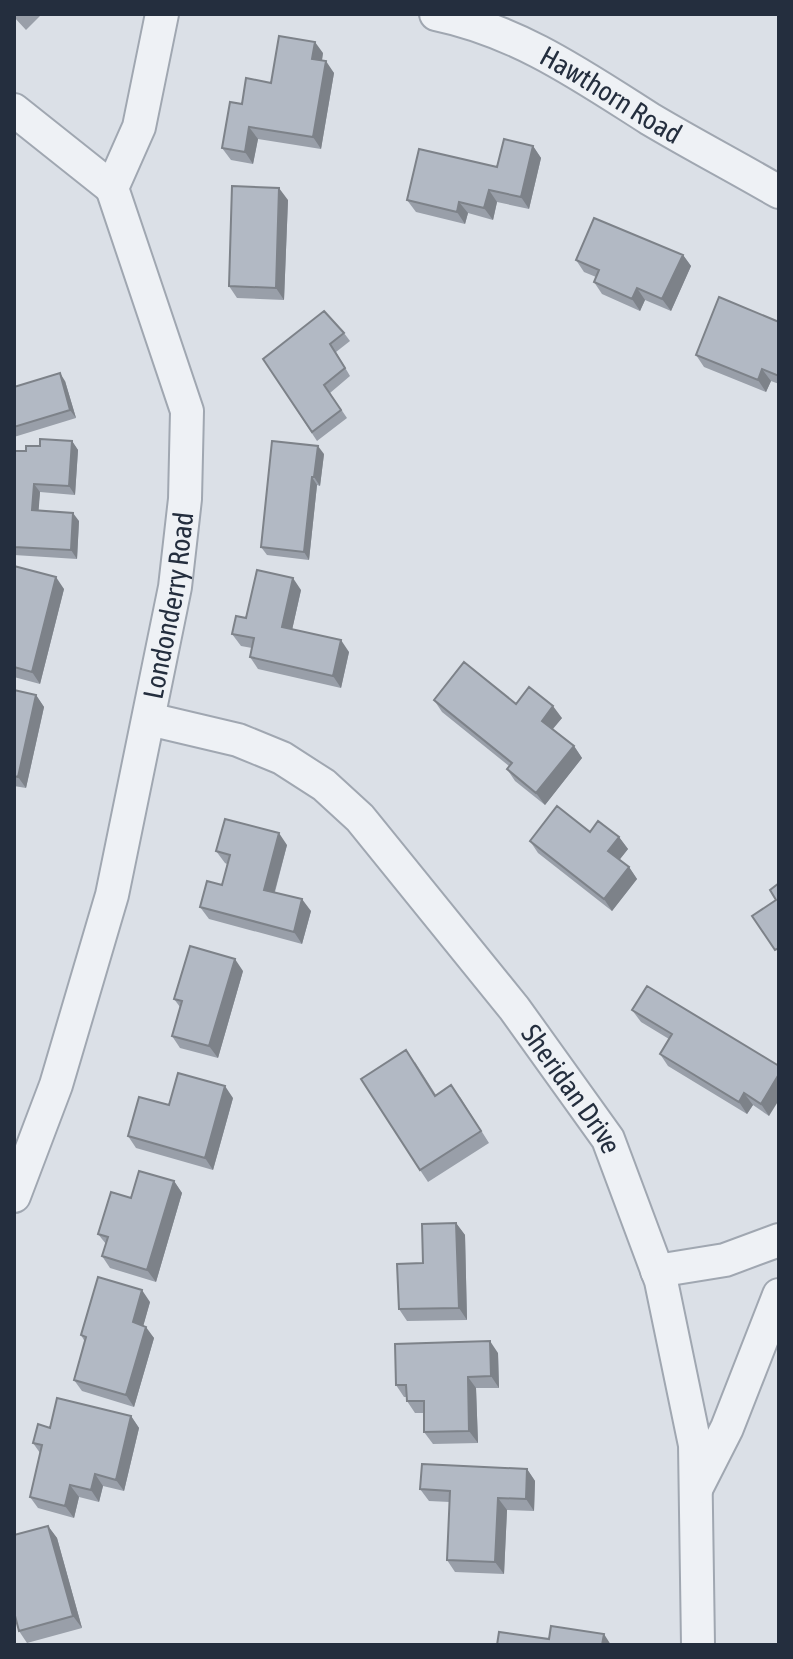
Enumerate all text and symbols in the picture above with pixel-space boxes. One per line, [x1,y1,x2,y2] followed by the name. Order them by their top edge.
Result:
[535,39,687,150] street label: Hawthorn Road
[137,510,199,702] street label: Londonderry Road
[515,1018,628,1158] street label: Sheridan Drive

